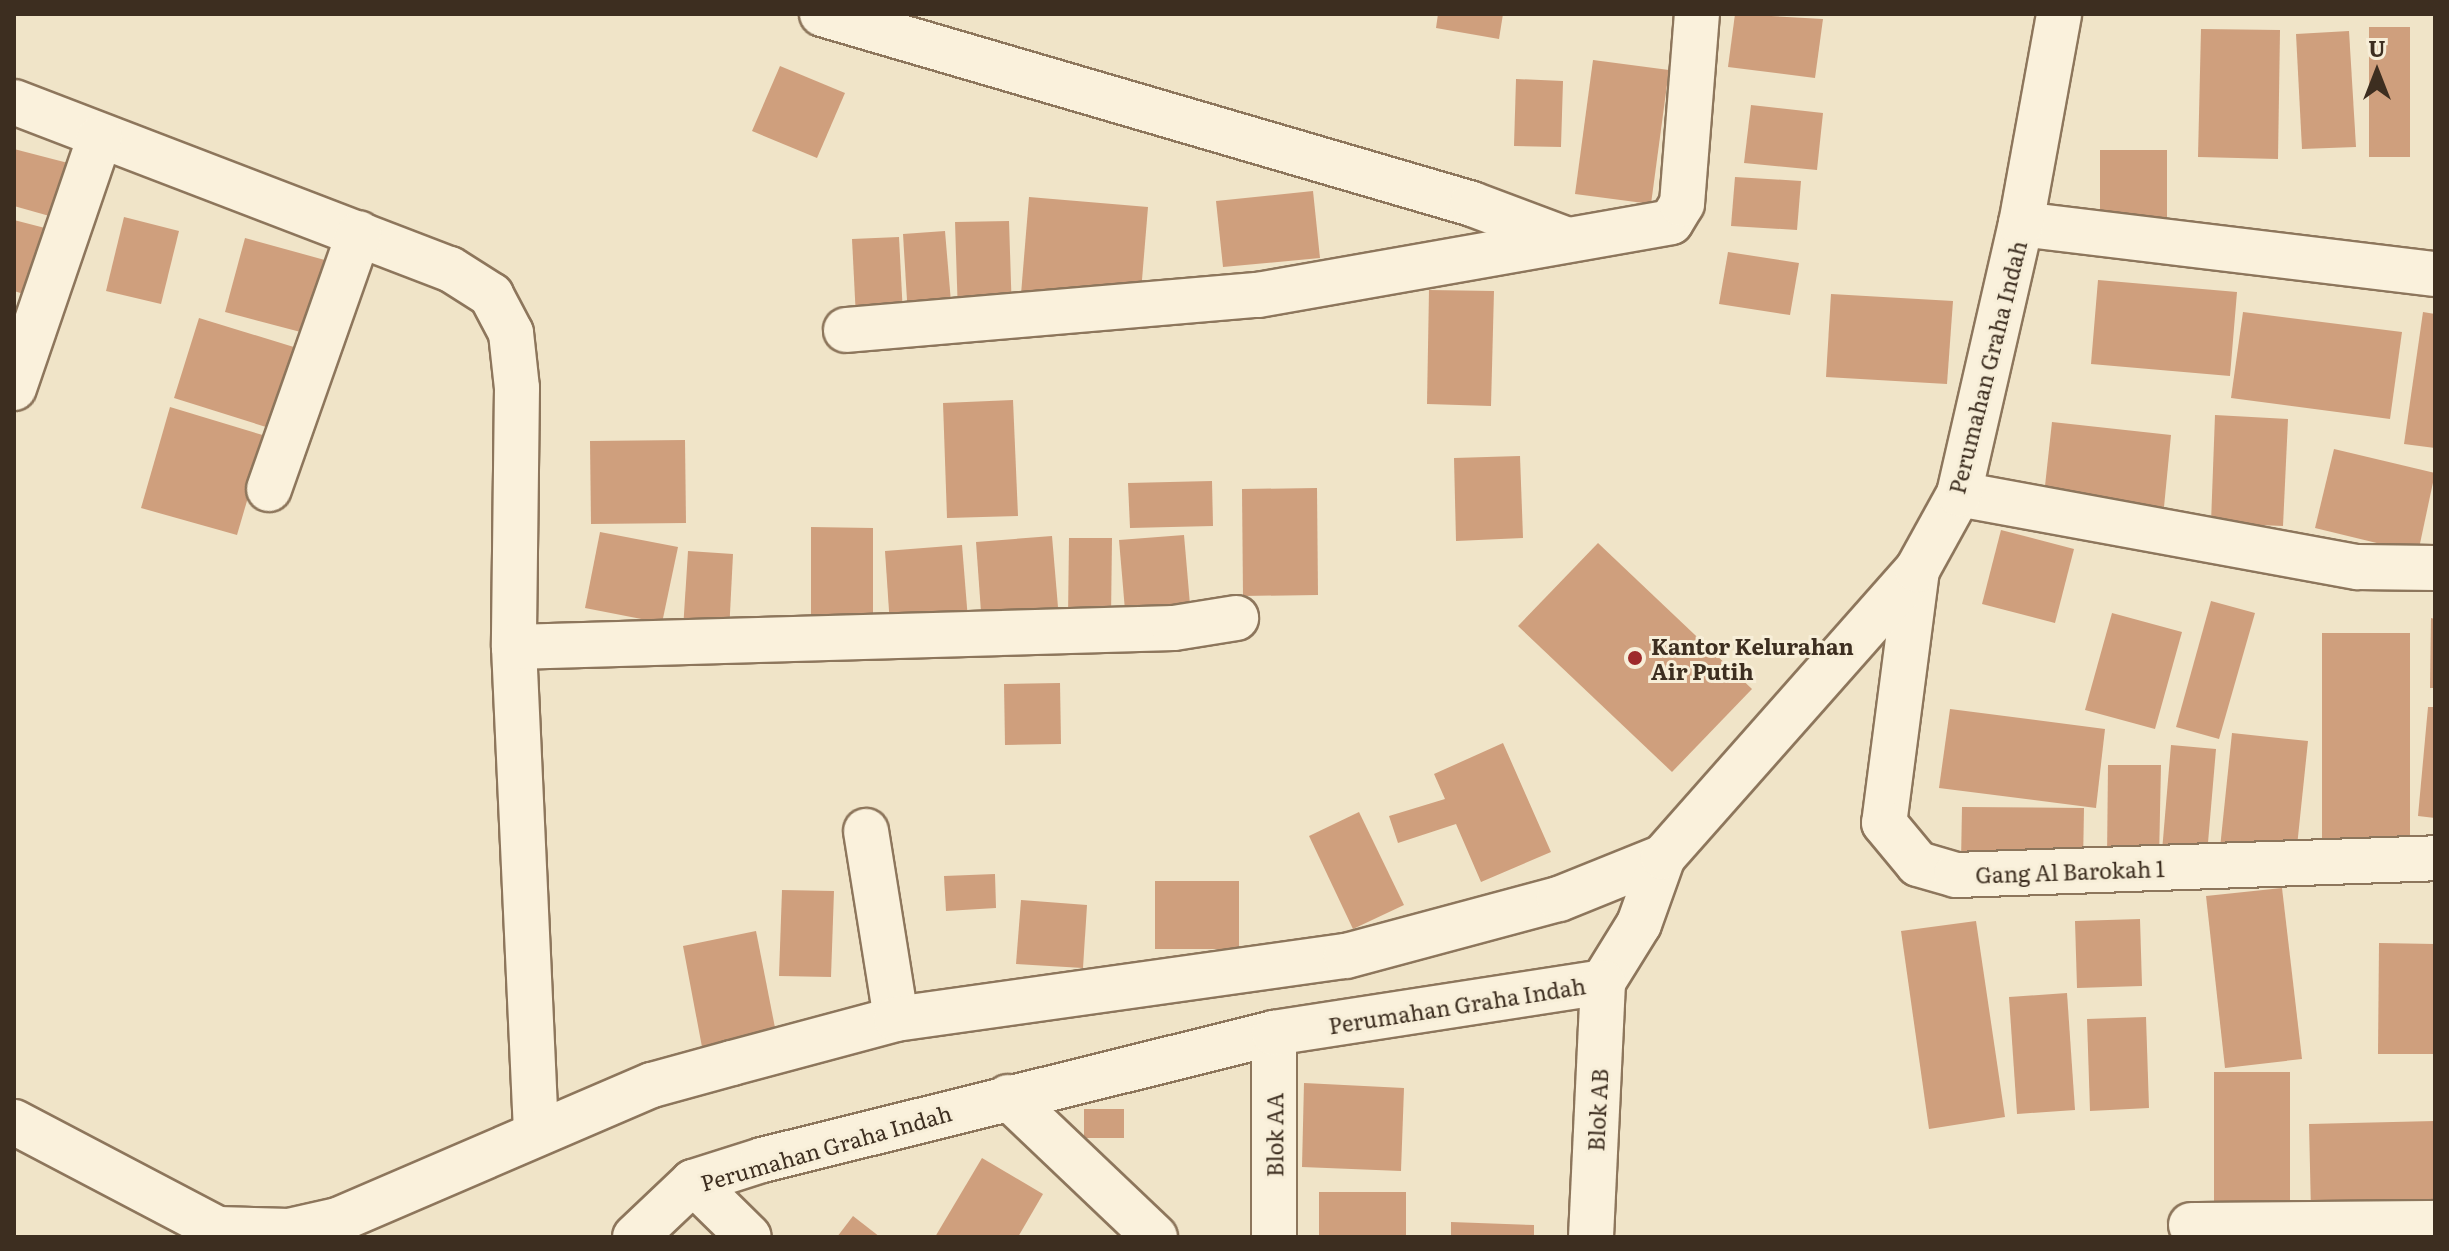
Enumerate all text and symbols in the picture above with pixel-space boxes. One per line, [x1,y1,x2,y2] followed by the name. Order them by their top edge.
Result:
[2368,31,2386,64] text: U
[2337,32,2417,112] north arrow
[1943,238,2031,496] street label: Perumahan Graha Indah
[1651,632,1854,684] place label: Kantor Kelurahan Air Putih
[1626,649,1644,667] marker: Kantor Kelurahan Air Putih
[1975,855,2165,887] street label: Gang Al Barokah 1
[1326,972,1588,1038] street label: Perumahan Graha Indah
[1582,1068,1612,1152] street label: Blok AB
[1261,1093,1287,1177] street label: Blok AA
[697,1098,955,1196] street label: Perumahan Graha Indah

